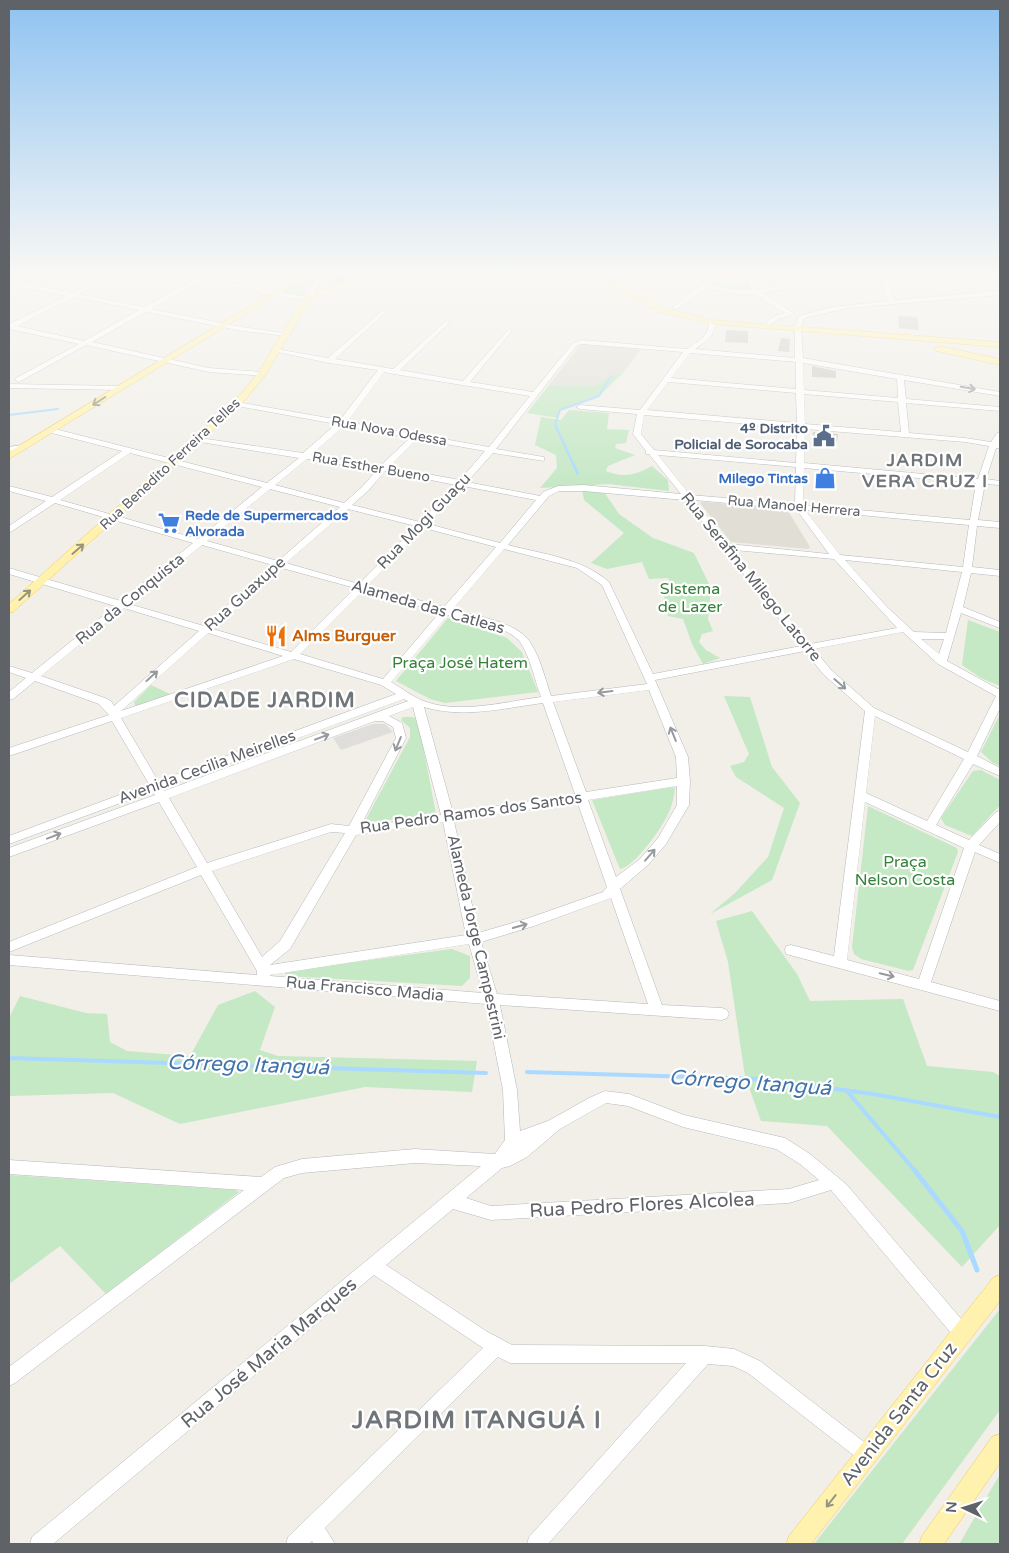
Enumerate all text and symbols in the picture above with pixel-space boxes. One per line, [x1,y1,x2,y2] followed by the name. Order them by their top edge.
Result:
[960,384,976,394] one-way arrow
[96,394,244,533] street label: Rua Benedito Ferreira Telles
[93,396,107,406] one-way arrow
[330,412,448,450] street label: Rua Nova Odessa
[674,420,808,453] place label: 4º Distrito Policial de Sorocaba
[811,423,837,449] public building icon: 4º Distrito Policial de Sorocaba
[311,448,431,486] street label: Rua Esther Bueno
[862,449,988,492] district label: JARDIM VERA CRUZ I
[812,465,838,491] shop icon: Milego Tintas
[373,469,475,573] street label: Rua Mogi Guaçu
[719,470,808,487] place label: Milego Tintas
[676,488,826,666] street label: Rua Serafina Milego Latorre
[727,492,861,520] street label: Rua Manoel Herrera
[185,507,348,540] place label: Rede de Supermercados Alvorada
[156,510,182,536] supermarket icon: Rede de Supermercados Alvorada
[71,543,84,555] one-way arrow
[71,549,189,649] street label: Rua da Conquista
[200,552,290,636] street label: Rua Guaxupe
[349,576,507,638] street label: Alameda das Catleas
[658,579,723,617] park label: SIstema de Lazer
[19,590,32,601] one-way arrow
[263,623,289,649] restaurant icon: Alms Burguer
[292,626,397,646] place label: Alms Burguer
[392,653,528,673] park label: Praça José Hatem
[146,671,159,682] one-way arrow
[834,678,847,690] one-way arrow
[597,687,613,697] one-way arrow
[174,688,356,713] district label: CIDADE JARDIM
[116,726,298,808] street label: Avenida Cecilia Meirelles
[668,727,677,742] one-way arrow
[314,732,329,741] one-way arrow
[393,736,402,751] one-way arrow
[359,788,583,838] street label: Rua Pedro Ramos dos Santos
[46,831,62,840] one-way arrow
[443,833,509,1041] street label: Alameda Jorge Campestrini
[645,848,656,861] one-way arrow
[855,852,955,890] park label: Praça Nelson Costa
[511,921,527,931] one-way arrow
[878,970,894,980] one-way arrow
[285,972,445,1006] street label: Rua Francisco Madia
[166,1050,331,1080] water label: Córrego Itanguá
[668,1065,833,1101] water label: Córrego Itanguá
[529,1188,755,1222] street label: Rua Pedro Flores Alcolea
[177,1273,361,1433] street label: Rua José Maria Marques
[836,1338,962,1490] street label: Avenida Santa Cruz
[351,1405,602,1435] district label: JARDIM ITANGUÁ I
[939,1483,989,1533] north arrow
[825,1495,836,1508] one-way arrow
[943,1501,960,1513] text: N

